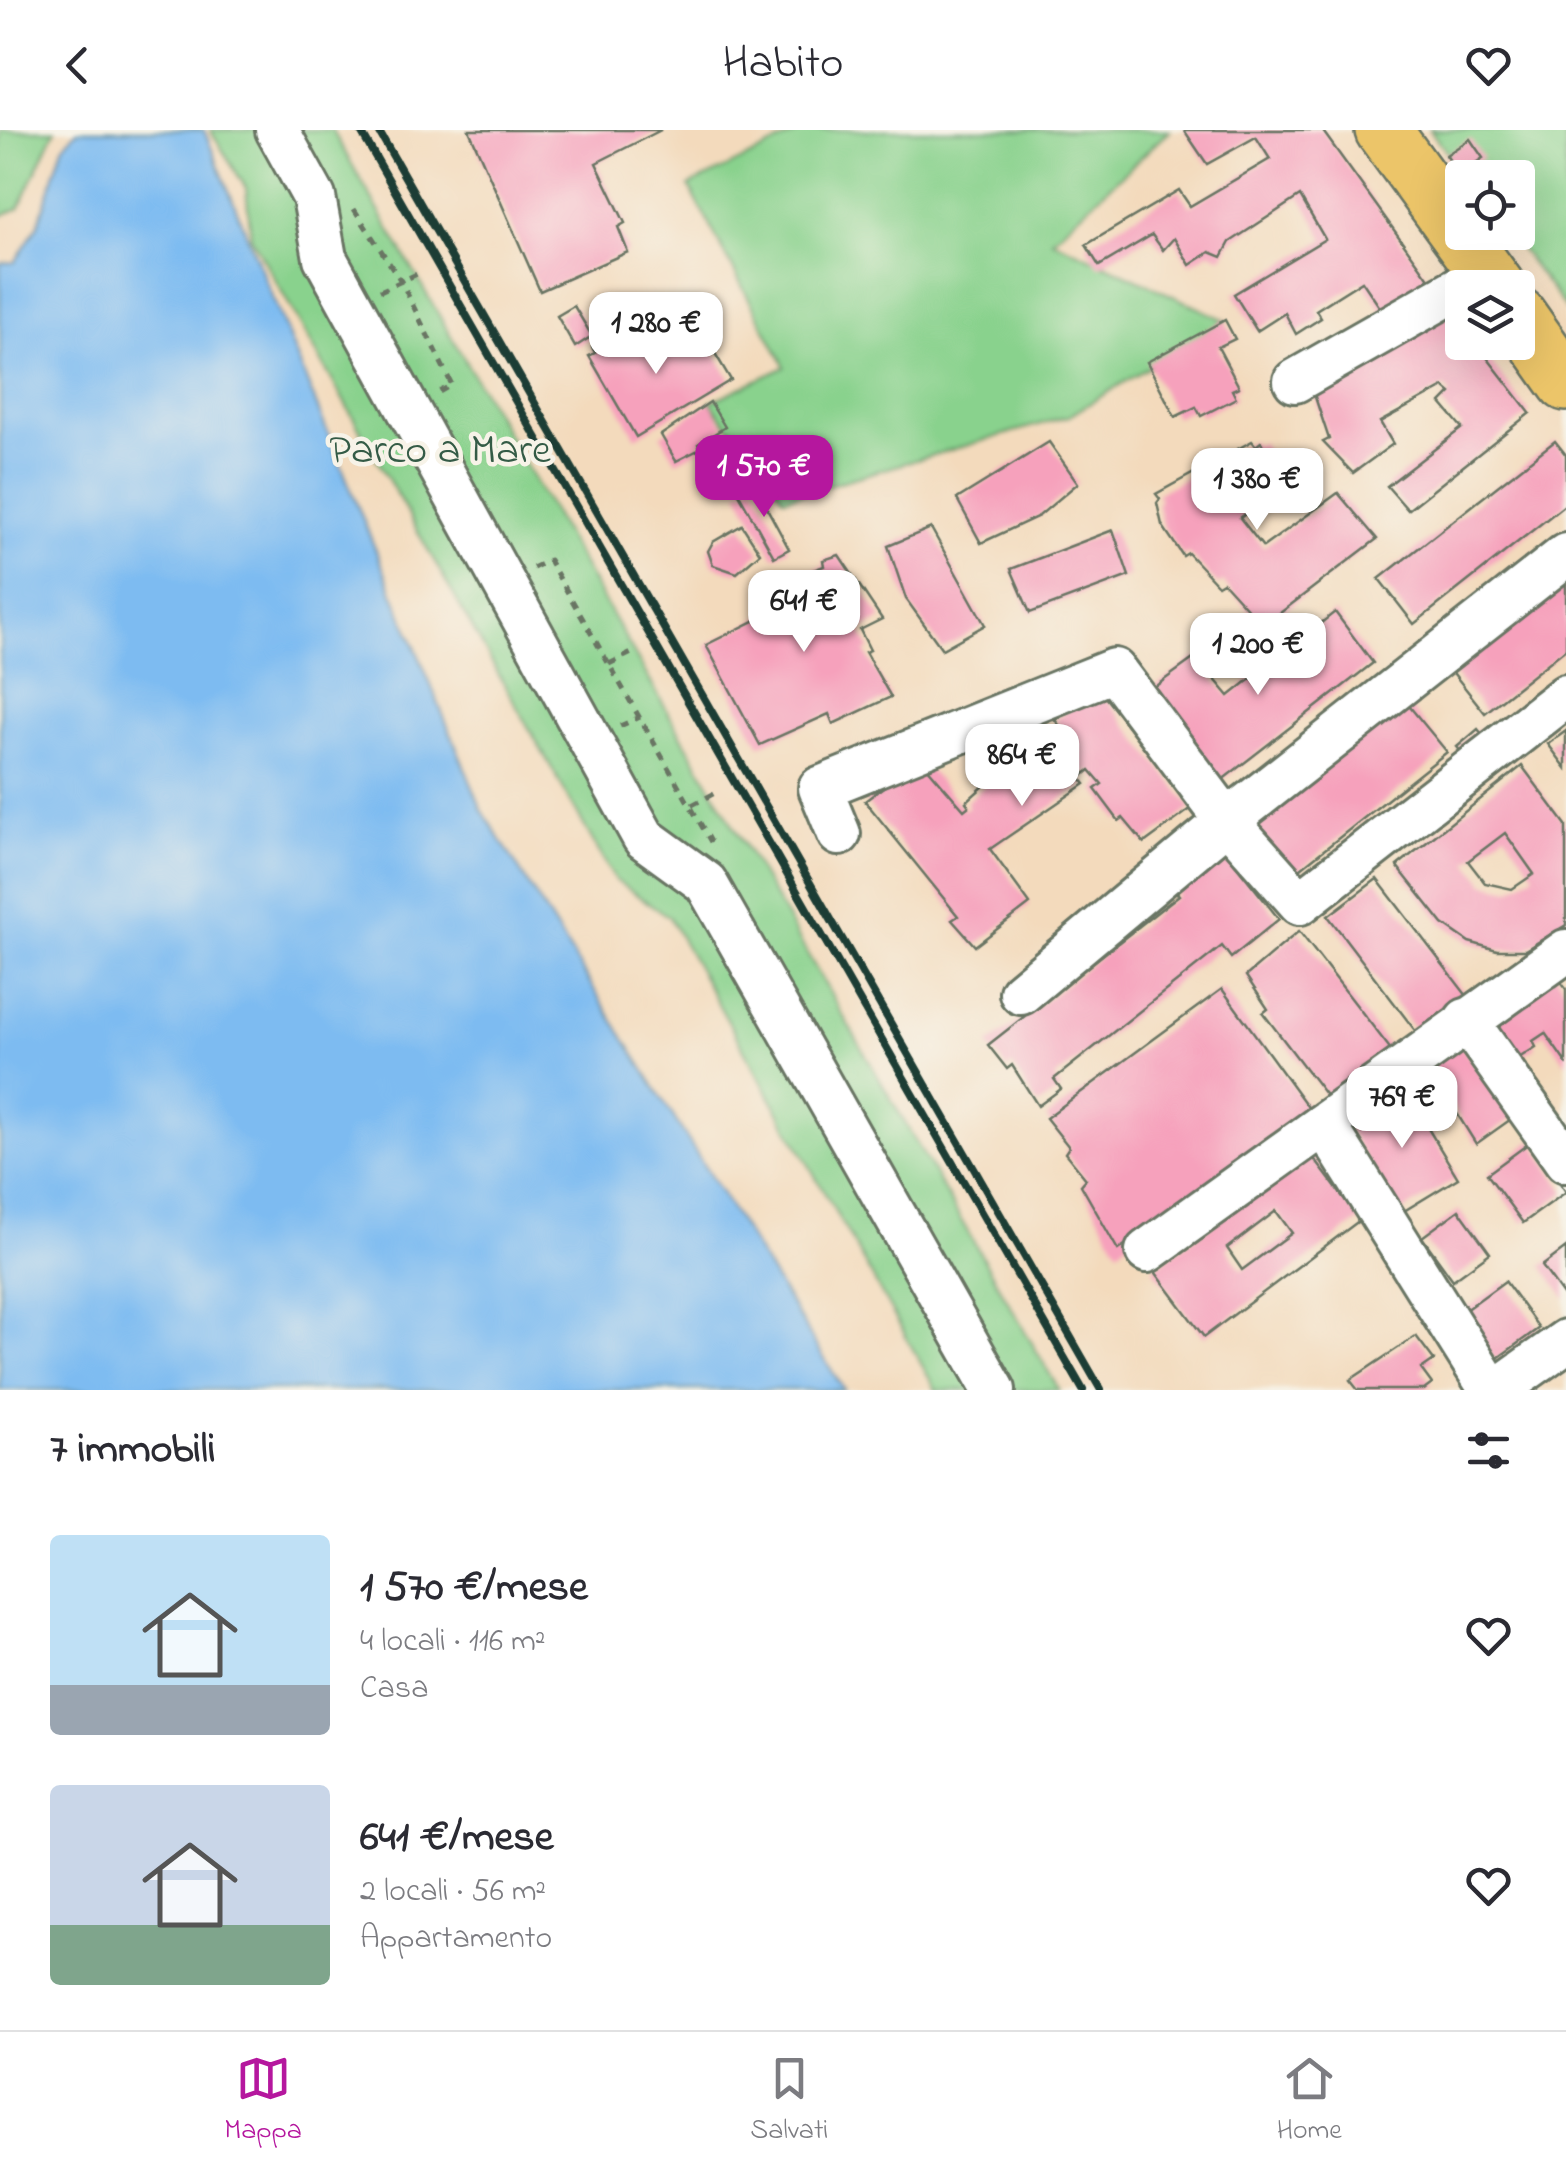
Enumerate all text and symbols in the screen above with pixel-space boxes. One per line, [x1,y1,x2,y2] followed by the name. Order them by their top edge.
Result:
[723,32,843,98] text: Habito
[50,38,105,93] icon: back
[1461,38,1516,93] icon: heart
[1445,160,1535,360] map controls
[1445,160,1535,250] button: locate
[1445,270,1535,360] button: layers
[564,292,748,377] pin: 1 280 €
[611,301,701,348] text: 1 280 €
[329,421,551,482] park label: Parco a Mare
[672,435,856,520] pin: 1 570 €
[717,444,811,491] text: 1 570 €
[1165,448,1349,533] pin: 1 380 €
[1213,457,1301,504] text: 1 380 €
[734,570,874,655] pin: 641 €
[770,579,838,626] text: 641 €
[1166,613,1350,698] pin: 1 200 €
[1212,622,1304,669] text: 1 200 €
[952,724,1092,809] pin: 864 €
[987,733,1057,780] text: 864 €
[1332,1066,1472,1151] pin: 769 €
[1368,1075,1436,1122] text: 769 €
[50,1420,215,1481] text: 7 immobili
[1461,1423,1516,1478] icon: filters
[360,1558,588,1619] text: 1 570 €/mese
[130,1575,250,1695] icon: home
[1461,1608,1516,1663] icon: heart
[360,1619,545,1666] text: 4 locali · 116 m²
[360,1666,428,1713] text: Casa
[360,1808,554,1869] text: 641 €/mese
[130,1825,250,1945] icon: home
[1461,1858,1516,1913] icon: heart
[360,1869,546,1916] text: 2 locali · 56 m²
[360,1916,552,1963] text: Appartamento
[224,2051,302,2152] tab: Mappa
[750,2051,828,2152] tab: Salvati
[1277,2051,1342,2152] tab: Home

